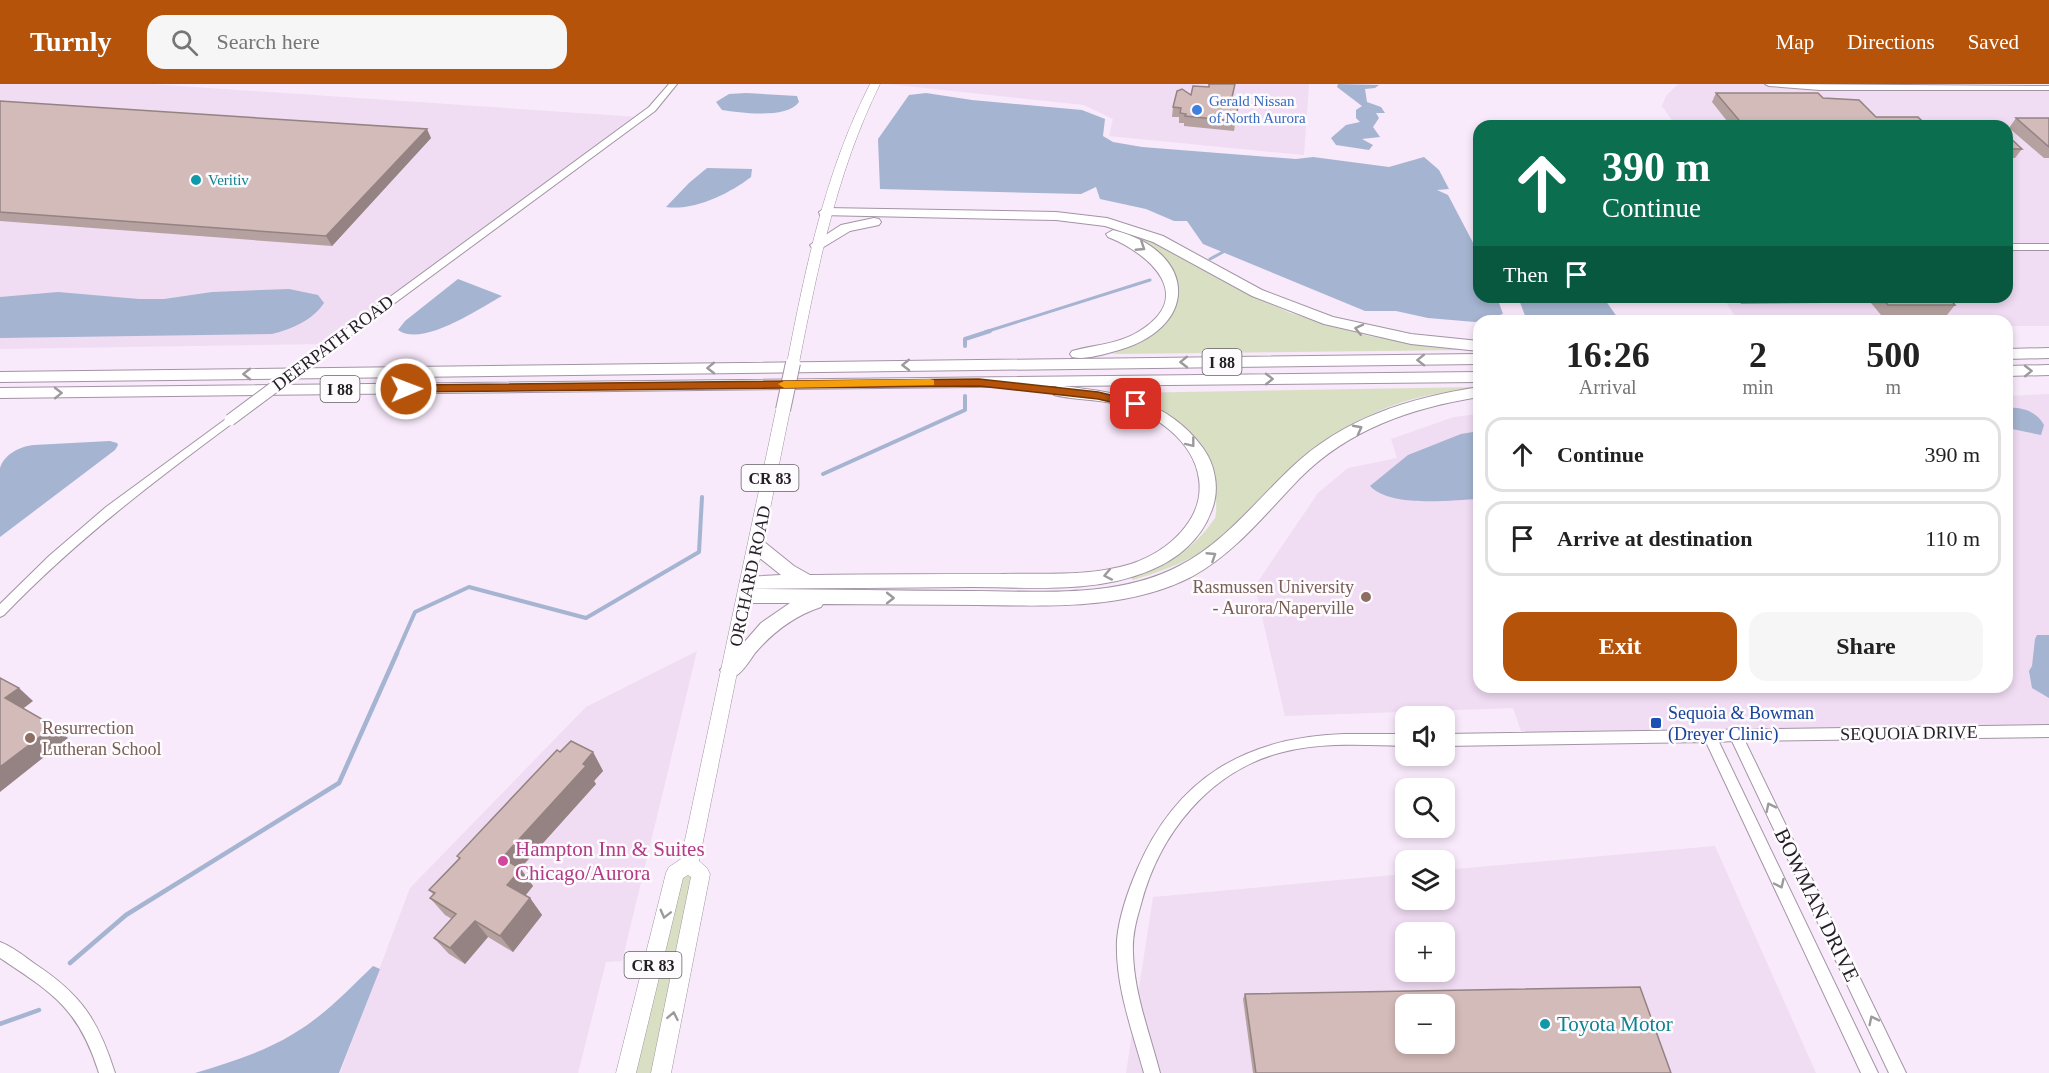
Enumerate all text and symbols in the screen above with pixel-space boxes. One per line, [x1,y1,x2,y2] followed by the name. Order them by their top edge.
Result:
[147,15,567,69] search box
[30,26,111,57] text: Turnly
[168,26,201,59] icon: search
[216,29,320,54] text: Search here
[1776,30,1814,54] text: Map
[1847,30,1935,54] text: Directions
[1968,30,2019,54] text: Saved
[1209,93,1306,126] place label: Gerald Nissan of North Aurora
[1190,103,1204,117] marker: Gerald Nissan of North Aurora
[1503,144,1581,222] icon: ahead
[1602,144,1711,190] text: 390 m
[208,172,249,188] place label: Veritiv
[189,173,203,187] marker: Veritiv
[1602,193,1701,223] text: Continue
[1134,240,1145,251] one-way arrow
[1560,258,1593,291] icon: arrive
[1503,262,1548,287] text: Then
[269,291,397,395] street label: DEERPATH ROAD
[1354,324,1364,337] one-way arrow
[1566,335,1650,375] text: 16:26
[1749,335,1767,375] text: 2
[1866,335,1920,375] text: 500
[1202,349,1242,375] road number: I 88
[1416,354,1425,366] one-way arrow
[1179,356,1188,368] one-way arrow
[374,357,438,421] position arrow
[902,359,911,371] one-way arrow
[707,361,716,374] one-way arrow
[2024,365,2033,377] one-way arrow
[243,368,252,380] one-way arrow
[1264,373,1273,385] one-way arrow
[320,376,360,402] road number: I 88
[1579,376,1637,398] text: Arrival
[1742,376,1774,398] text: min
[1886,376,1901,398] text: m
[1110,378,1161,429] pin
[54,387,63,399] one-way arrow
[1119,387,1152,420] icon: arrive
[1352,425,1362,436] one-way arrow
[1184,436,1195,447] one-way arrow
[1506,438,1539,471] icon: ahead
[1557,442,1644,467] text: Continue
[1924,442,1980,467] text: 390 m
[742,465,798,491] road number: CR 83
[725,504,775,648] street label: ORCHARD ROAD
[1506,522,1539,555] icon: arrive
[1557,526,1753,551] text: Arrive at destination
[1925,526,1980,551] text: 110 m
[1205,552,1216,563] one-way arrow
[1103,568,1113,581] one-way arrow
[1193,577,1354,618] place label: Rasmussen University - Aurora/Naperville
[1359,590,1373,604] marker: Rasmussen University - Aurora/Naperville
[885,592,894,604] one-way arrow
[1503,612,1737,681] button: Exit
[1749,612,1983,681] button: Share
[1668,703,1814,745] place label: Sequoia & Bowman (Dreyer Clinic)
[1395,706,1455,1054] map controls
[1395,706,1455,766] button: sound
[1649,716,1663,730] marker: Sequoia & Bowman (Dreyer Clinic)
[42,718,161,759] place label: Resurrection Lutheran School
[1840,722,1978,744] street label: SEQUOIA DRIVE
[23,731,37,745] marker: Resurrection Lutheran School
[1395,778,1455,838] button: search
[1766,802,1777,813] one-way arrow
[1770,825,1864,985] street label: BOWMAN DRIVE
[515,837,705,885] place label: Hampton Inn & Suites Chicago/Aurora
[1395,850,1455,910] button: layers
[496,854,510,868] marker: Hampton Inn & Suites Chicago/Aurora
[1773,877,1784,888] one-way arrow
[660,909,673,919] one-way arrow
[1395,922,1455,982] button: +
[624,952,682,978] road number: CR 83
[1395,994,1455,1054] button: −
[666,1011,679,1021] one-way arrow
[1557,1012,1673,1036] place label: Toyota Motor
[1868,1016,1880,1027] one-way arrow
[1538,1017,1552,1031] marker: Toyota Motor

